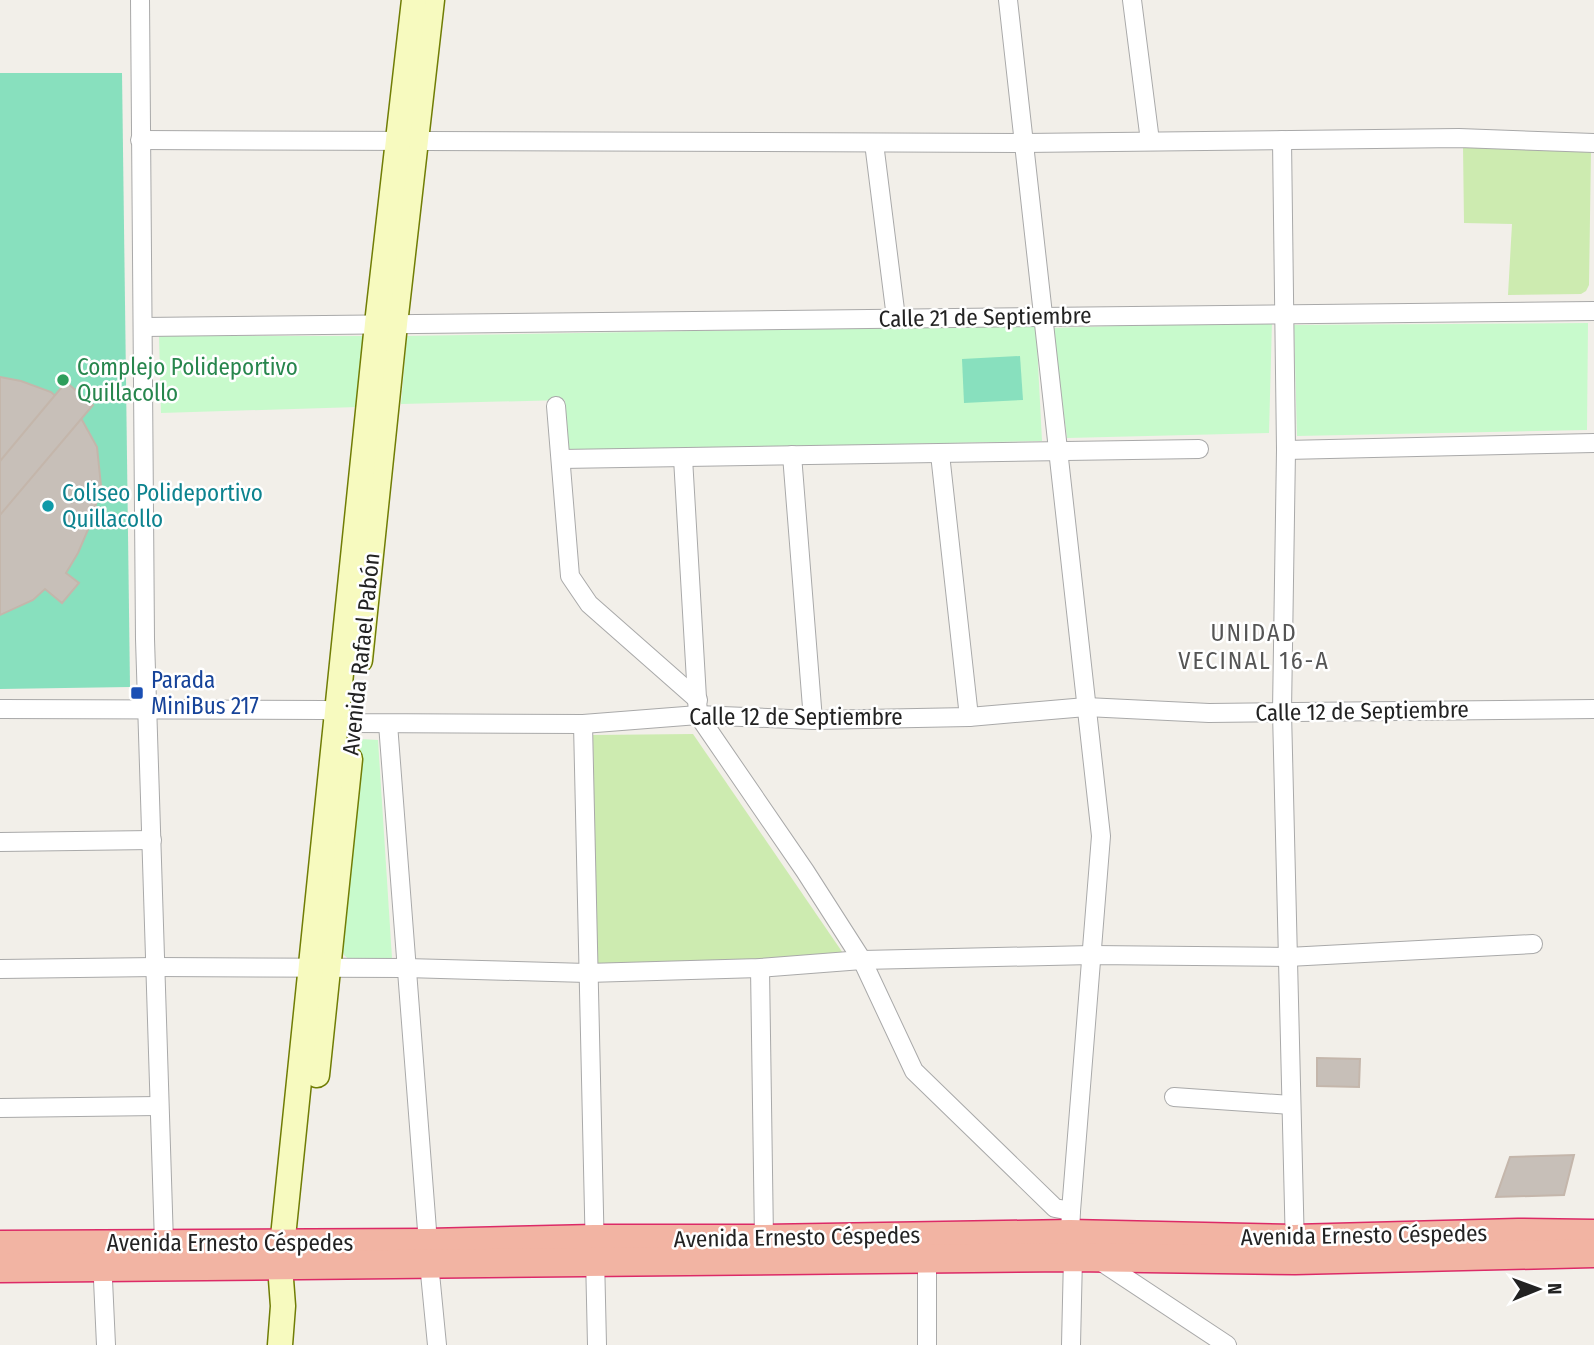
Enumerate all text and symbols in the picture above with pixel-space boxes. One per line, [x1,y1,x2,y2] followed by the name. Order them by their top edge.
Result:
[878,301,1092,333] street label: Calle 21 de Septiembre
[77,353,298,407] place label: Complejo Polideportivo Quillacollo
[55,372,71,388] marker: Complejo Polideportivo Quillacollo
[62,479,263,533] place label: Coliseo Polideportivo Quillacollo
[40,498,56,514] marker: Coliseo Polideportivo Quillacollo
[336,551,386,757] street label: Avenida Rafael Pabón
[1178,619,1330,675] district label: UNIDAD VECINAL 16-A
[151,666,259,720] place label: Parada MiniBus 217
[129,685,145,701] marker: Parada MiniBus 217
[1255,695,1469,727] street label: Calle 12 de Septiembre
[689,703,903,731] street label: Calle 12 de Septiembre
[1240,1219,1488,1251] street label: Avenida Ernesto Céspedes
[673,1221,921,1253] street label: Avenida Ernesto Céspedes
[107,1229,353,1257] street label: Avenida Ernesto Céspedes
[1503,1254,1573,1324] north arrow
[1543,1283,1566,1295] text: N

